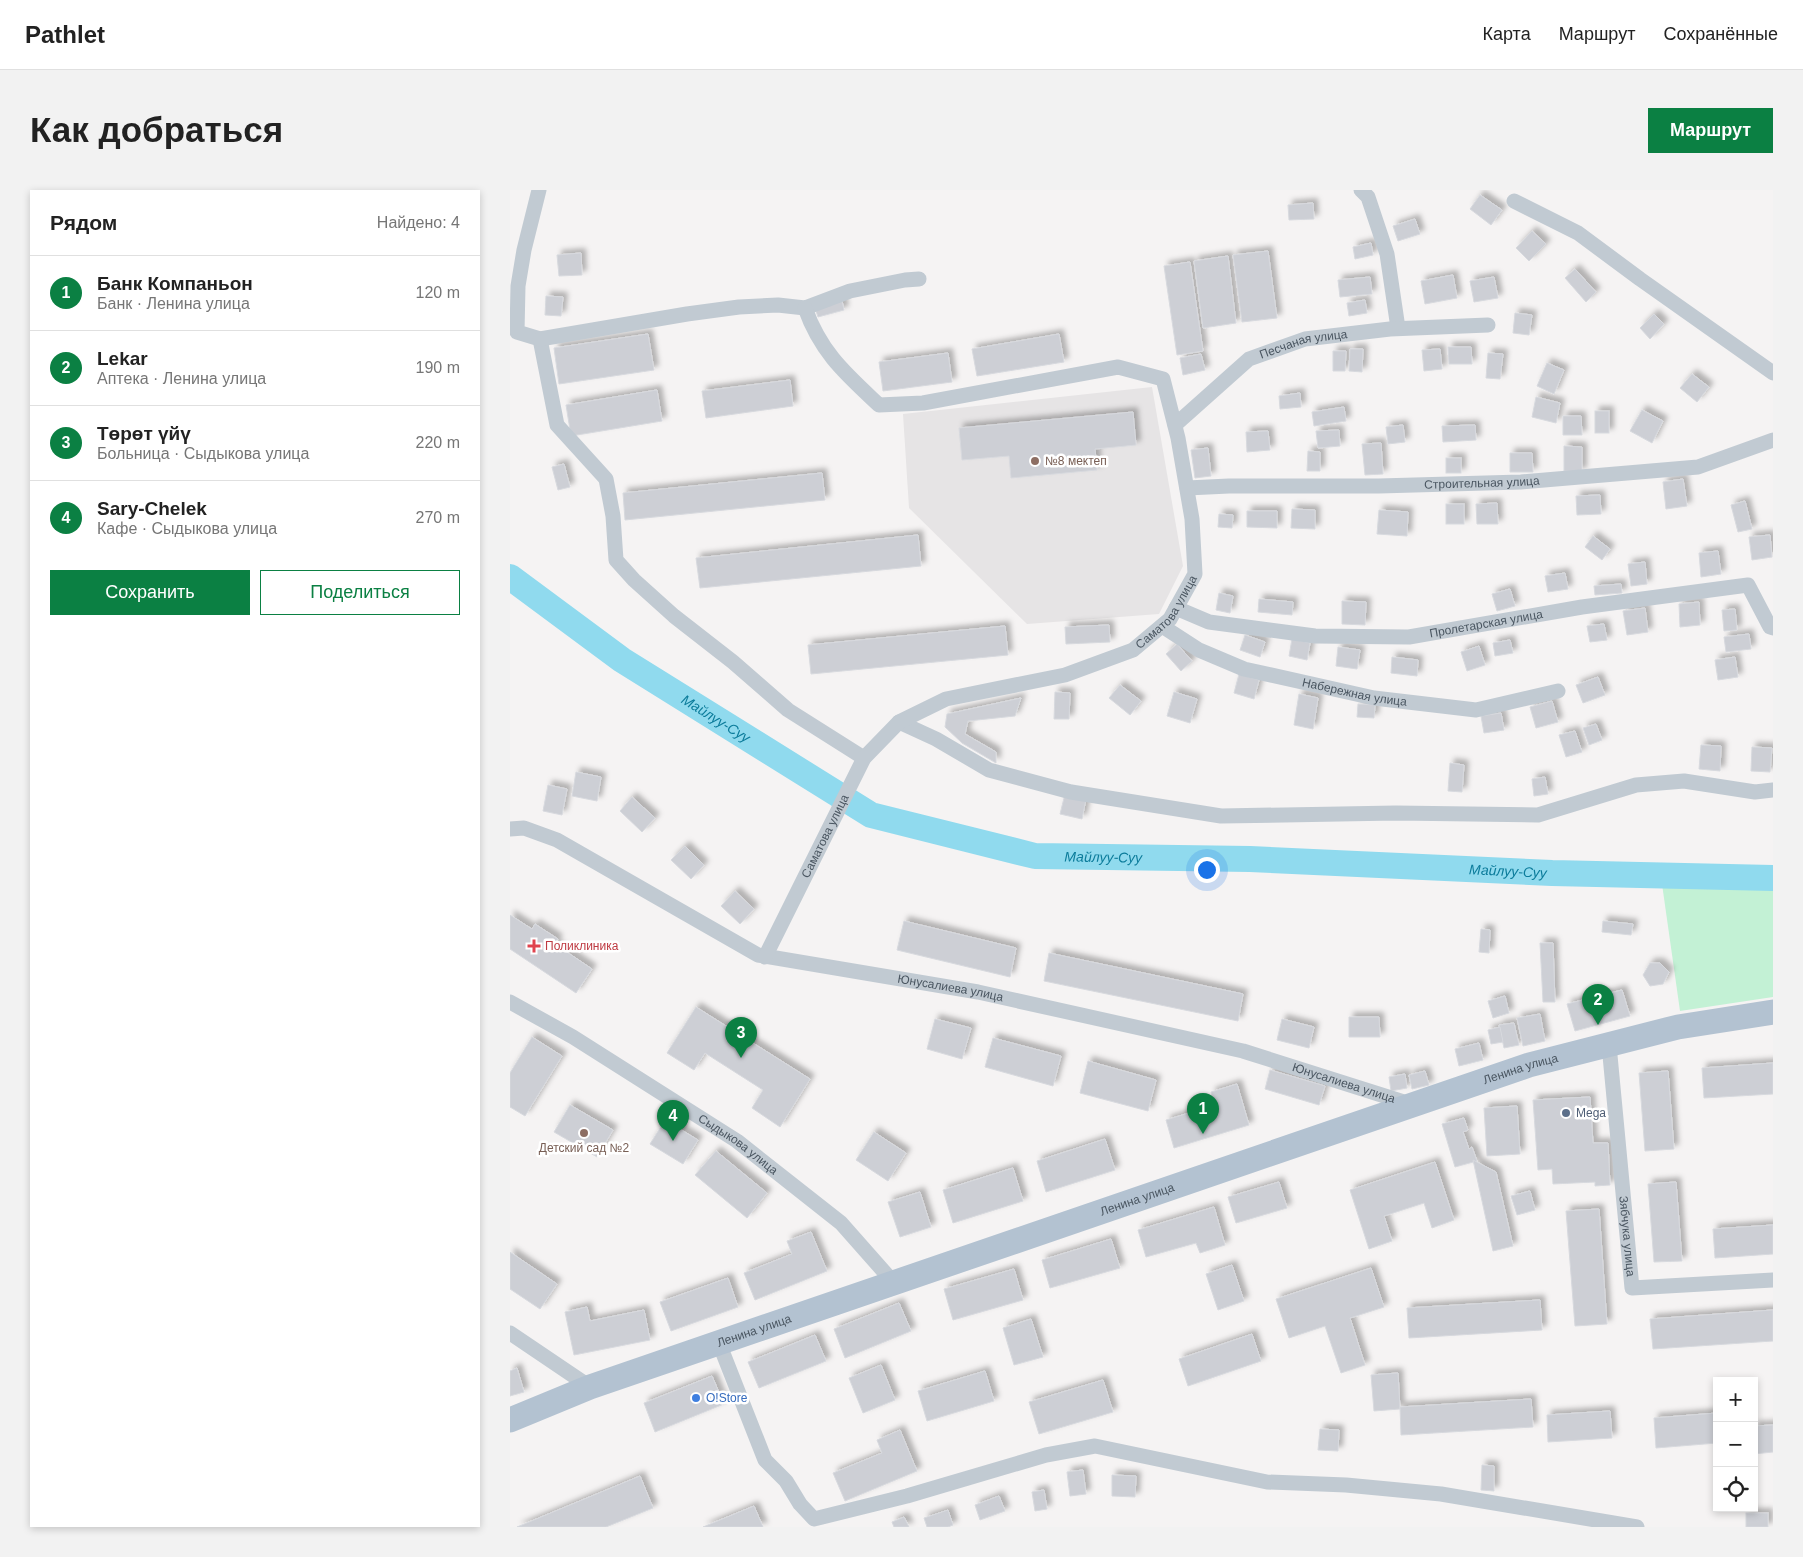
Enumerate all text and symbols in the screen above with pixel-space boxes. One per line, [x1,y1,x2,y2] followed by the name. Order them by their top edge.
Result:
[25,21,105,48] text: Pathlet
[1483,24,1531,44] text: Карта
[1559,24,1635,44] text: Маршрут
[1663,24,1778,44] text: Сохранённые
[1648,108,1773,153] button: Маршрут
[30,110,283,149] text: Как добраться
[50,211,117,234] text: Рядом
[377,214,460,231] text: Найдено: 4
[97,273,253,294] text: Банк Компаньон
[62,284,70,301] text: 1
[416,284,460,301] text: 120 m
[97,295,250,312] text: Банк · Ленина улица
[1258,327,1348,362] street label: Песчаная улица
[97,348,148,369] text: Lekar
[62,359,70,376] text: 2
[416,359,460,376] text: 190 m
[97,370,266,387] text: Аптека · Ленина улица
[97,423,191,444] text: Төрөт үйү
[62,434,70,451] text: 3
[416,434,460,451] text: 220 m
[97,445,309,462] text: Больница · Сыдыкова улица
[1045,454,1107,468] place label: №8 мектеп
[1029,455,1041,467] marker: №8 мектеп
[1424,473,1540,492] street label: Строительная улица
[97,498,207,519] text: Sary-Chelek
[62,509,70,526] text: 4
[416,509,460,526] text: 270 m
[97,520,277,537] text: Кафе · Сыдыкова улица
[50,570,250,615] button: Сохранить
[260,570,460,615] button: Поделиться
[1133,573,1200,652] street label: Саматова улица
[1428,607,1544,640] street label: Пролетарская улица
[1301,675,1408,709] street label: Набережная улица
[679,691,754,746] water label: Майлуу-Суу
[798,792,852,880] street label: Саматова улица
[1064,848,1143,866] water label: Майлуу-Суу
[1194,857,1220,883] your location
[1469,861,1548,881] water label: Майлуу-Суу
[527,939,541,953] marker: Поликлиника
[545,939,619,953] place label: Поликлиника
[897,972,1005,1004] street label: Юнусалиева улица
[1582,984,1614,1025] pin: 2
[725,1017,757,1058] pin: 3
[1481,1051,1560,1087] street label: Ленина улица
[1291,1060,1397,1106] street label: Юнусалиева улица
[1187,1093,1219,1134] pin: 1
[657,1100,689,1141] pin: 4
[1576,1106,1606,1120] place label: Mega
[1560,1107,1572,1119] marker: Mega
[696,1111,781,1178] street label: Сыдыкова улица
[578,1127,590,1139] marker: Детский сад №2
[539,1141,629,1155] place label: Детский сад №2
[1098,1180,1176,1219] street label: Ленина улица
[1616,1195,1638,1277] street label: Зябчука улица
[715,1311,793,1350] street label: Ленина улица
[1713,1377,1758,1512] map controls
[1713,1377,1758,1422] button: +
[706,1391,748,1405] place label: O!Store
[690,1392,702,1404] marker: O!Store
[1713,1422,1758,1467] button: −
[1713,1467,1758,1512] button: locate

